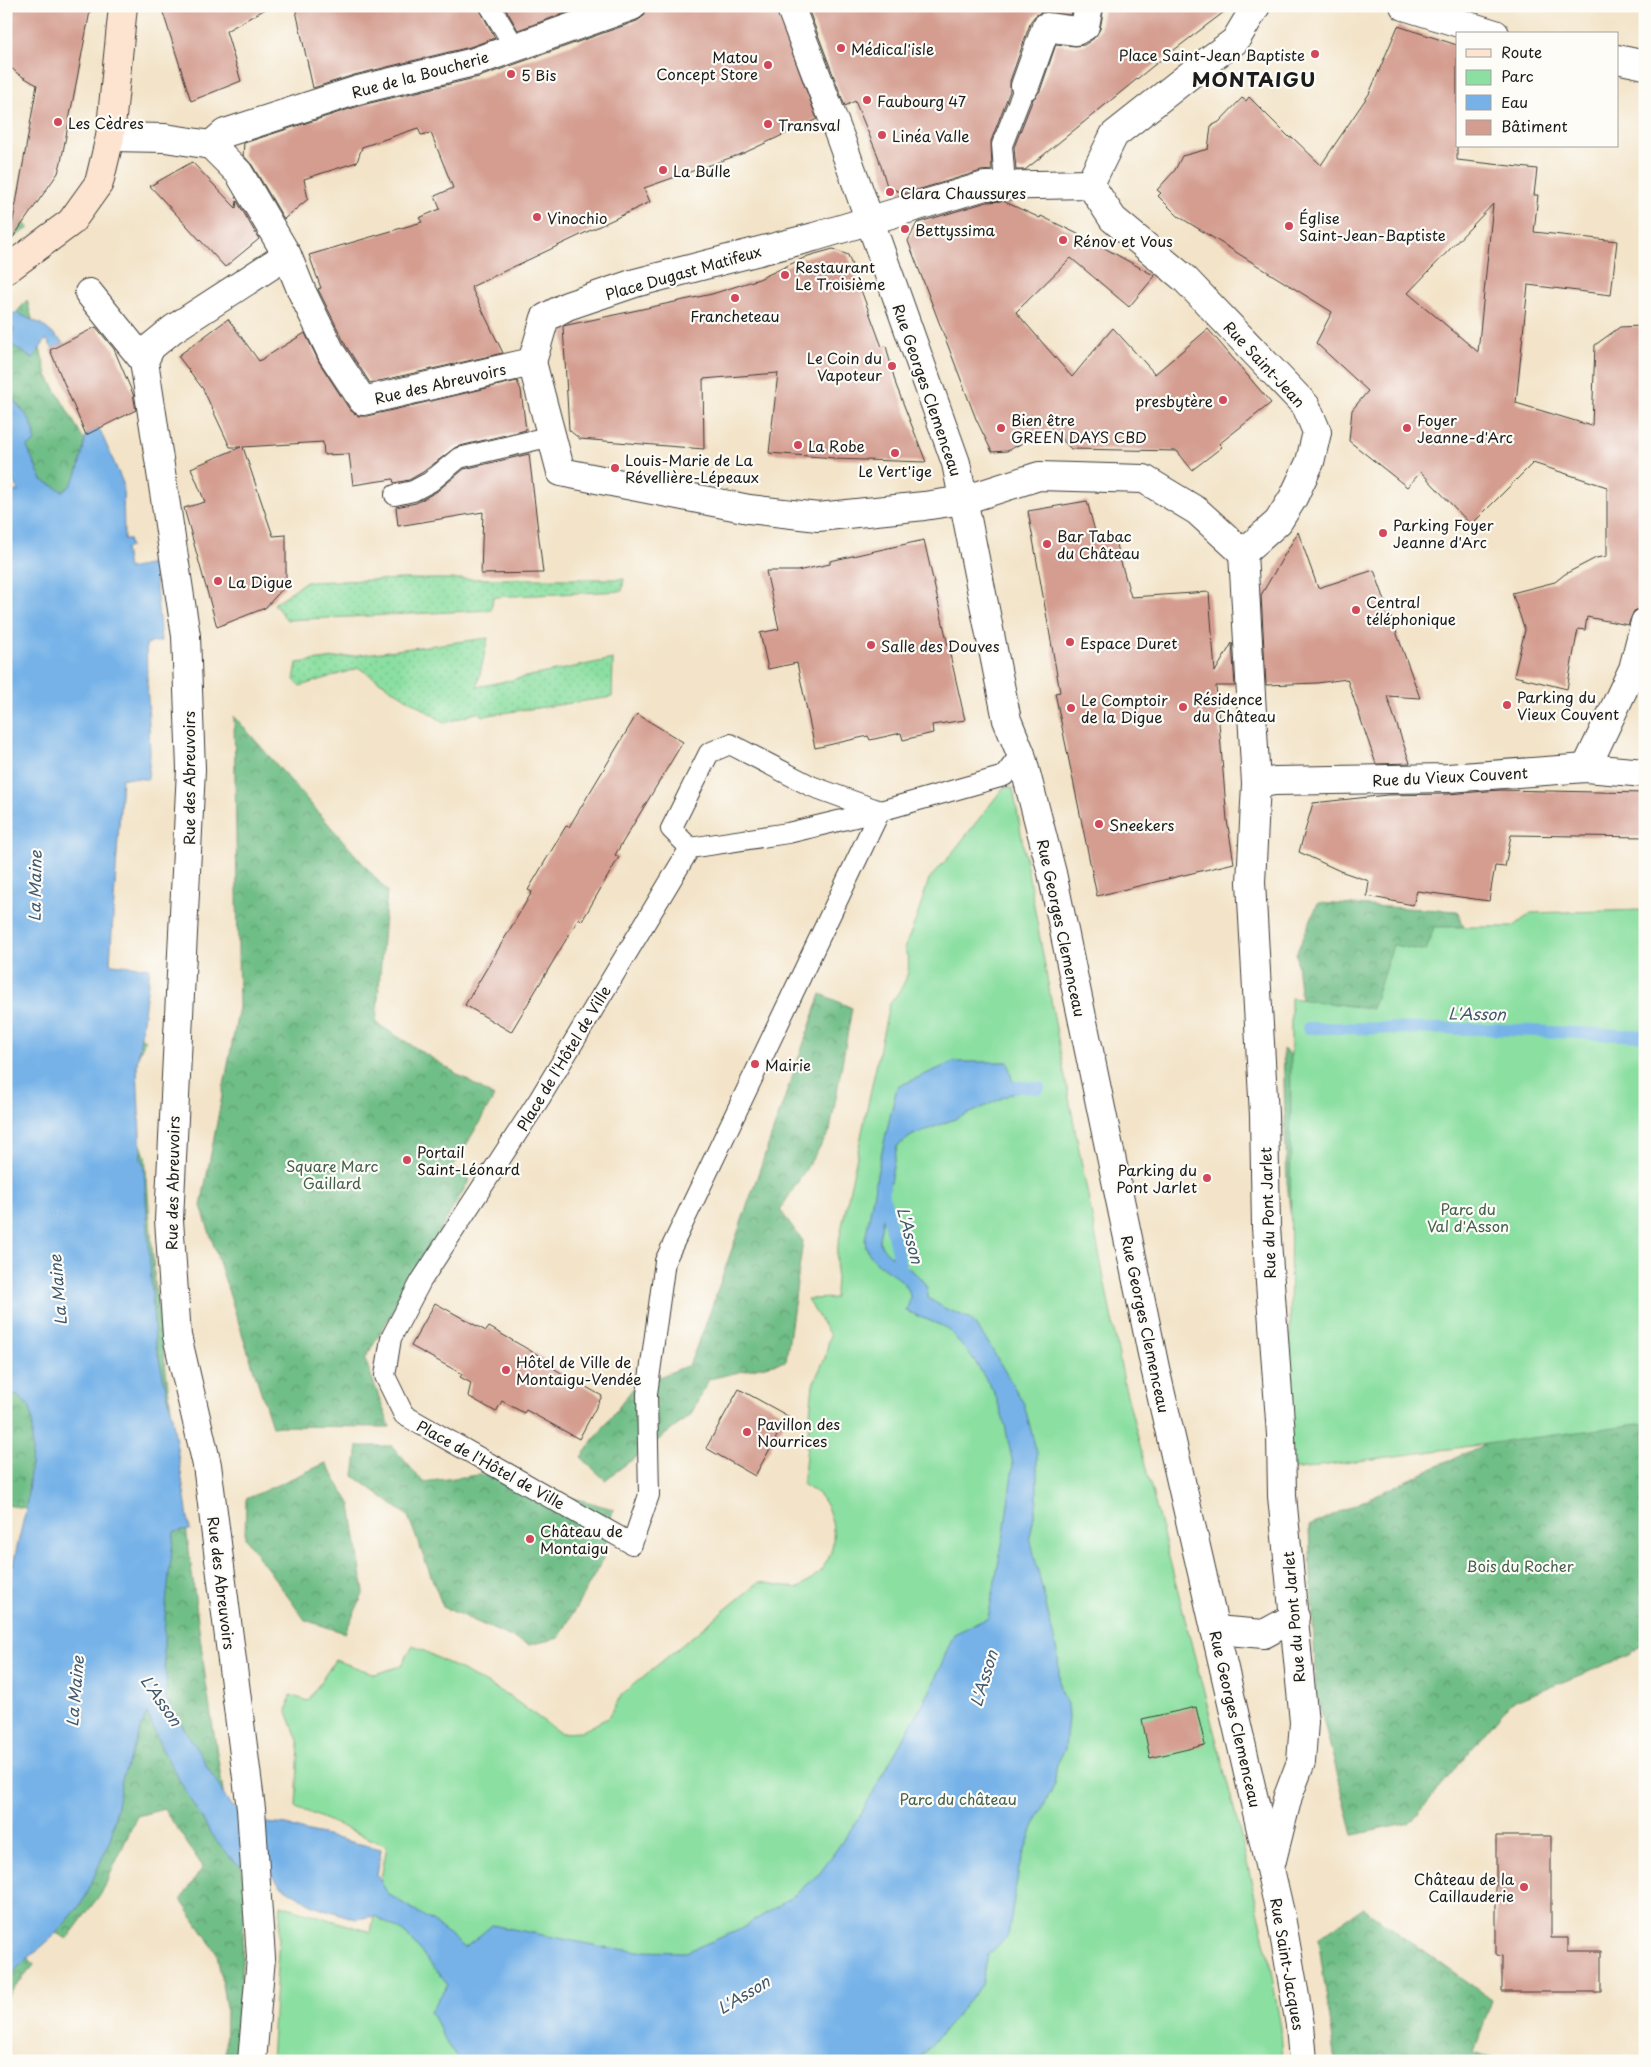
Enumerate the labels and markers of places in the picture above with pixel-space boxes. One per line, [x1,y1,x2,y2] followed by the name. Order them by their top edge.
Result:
[851,37,934,60] place label: Médical'isle
[835,42,847,54] marker: Médical'isle
[1119,43,1305,66] place label: Place Saint-Jean Baptiste
[656,45,758,85] place label: Matou Concept Store
[1309,48,1321,60] marker: Place Saint-Jean Baptiste
[762,59,774,71] marker: Matou Concept Store
[521,63,556,86] place label: 5 Bis
[505,68,517,80] marker: 5 Bis
[877,89,966,112] place label: Faubourg 47
[861,94,873,106] marker: Faubourg 47
[68,111,144,134] place label: Les Cèdres
[778,113,840,136] place label: Transval
[52,116,64,128] marker: Les Cèdres
[762,118,774,130] marker: Transval
[892,124,969,147] place label: Linéa Valle
[876,129,888,141] marker: Linéa Valle
[673,159,731,182] place label: La Bulle
[657,164,669,176] marker: La Bulle
[900,181,1026,204] place label: Clara Chaussures
[884,186,896,198] marker: Clara Chaussures
[547,206,607,229] place label: Vinochio
[1299,206,1446,246] place label: Église Saint-Jean-Baptiste
[531,211,543,223] marker: Vinochio
[915,218,996,241] place label: Bettyssima
[1283,220,1295,232] marker: Église Saint-Jean-Baptiste
[899,223,911,235] marker: Bettyssima
[1073,229,1173,252] place label: Rénov et Vous
[1057,234,1069,246] marker: Rénov et Vous
[795,255,885,295] place label: Restaurant Le Troisième
[779,269,791,281] marker: Restaurant Le Troisième
[729,292,741,304] marker: Francheteau
[690,304,780,327] place label: Francheteau
[807,346,882,386] place label: Le Coin du Vapoteur
[886,360,898,372] marker: Le Coin du Vapoteur
[1135,389,1213,412] place label: presbytère
[1217,394,1229,406] marker: presbytère
[1011,408,1147,448] place label: Bien être GREEN DAYS CBD
[1417,408,1513,448] place label: Foyer Jeanne-d'Arc
[995,422,1007,434] marker: Bien être GREEN DAYS CBD
[1401,422,1413,434] marker: Foyer Jeanne-d'Arc
[808,434,865,457] place label: La Robe
[792,439,804,451] marker: La Robe
[889,447,901,459] marker: Le Vert'ige
[625,448,759,488] place label: Louis-Marie de La Révellière-Lépeaux
[858,459,932,482] place label: Le Vert'ige
[609,462,621,474] marker: Louis-Marie de La Révellière-Lépeaux
[1393,513,1494,553] place label: Parking Foyer Jeanne d'Arc
[1057,524,1140,564] place label: Bar Tabac du Château
[1377,527,1389,539] marker: Parking Foyer Jeanne d'Arc
[1041,538,1053,550] marker: Bar Tabac du Château
[228,570,293,593] place label: La Digue
[212,575,224,587] marker: La Digue
[1366,590,1456,630] place label: Central téléphonique
[1350,604,1362,616] marker: Central téléphonique
[1080,631,1177,654] place label: Espace Duret
[881,634,1000,657] place label: Salle des Douves
[1064,636,1076,648] marker: Espace Duret
[865,639,877,651] marker: Salle des Douves
[1517,685,1619,725] place label: Parking du Vieux Couvent
[1193,687,1276,727] place label: Résidence du Château
[1081,688,1168,728] place label: Le Comptoir de la Digue
[1501,699,1513,711] marker: Parking du Vieux Couvent
[1177,701,1189,713] marker: Résidence du Château
[1065,702,1077,714] marker: Le Comptoir de la Digue
[1109,813,1175,836] place label: Sneekers
[1093,818,1105,830] marker: Sneekers
[765,1053,811,1076] place label: Mairie
[749,1058,761,1070] marker: Mairie
[417,1140,520,1180] place label: Portail Saint-Léonard
[401,1154,413,1166] marker: Portail Saint-Léonard
[1116,1158,1197,1198] place label: Parking du Pont Jarlet
[1201,1172,1213,1184] marker: Parking du Pont Jarlet
[516,1350,642,1390] place label: Hôtel de Ville de Montaigu-Vendée
[500,1364,512,1376] marker: Hôtel de Ville de Montaigu-Vendée
[757,1412,840,1452] place label: Pavillon des Nourrices
[741,1426,753,1438] marker: Pavillon des Nourrices
[540,1519,623,1559] place label: Château de Montaigu
[524,1533,536,1545] marker: Château de Montaigu
[1414,1867,1515,1907] place label: Château de la Caillauderie
[1518,1881,1530,1893] marker: Château de la Caillauderie

